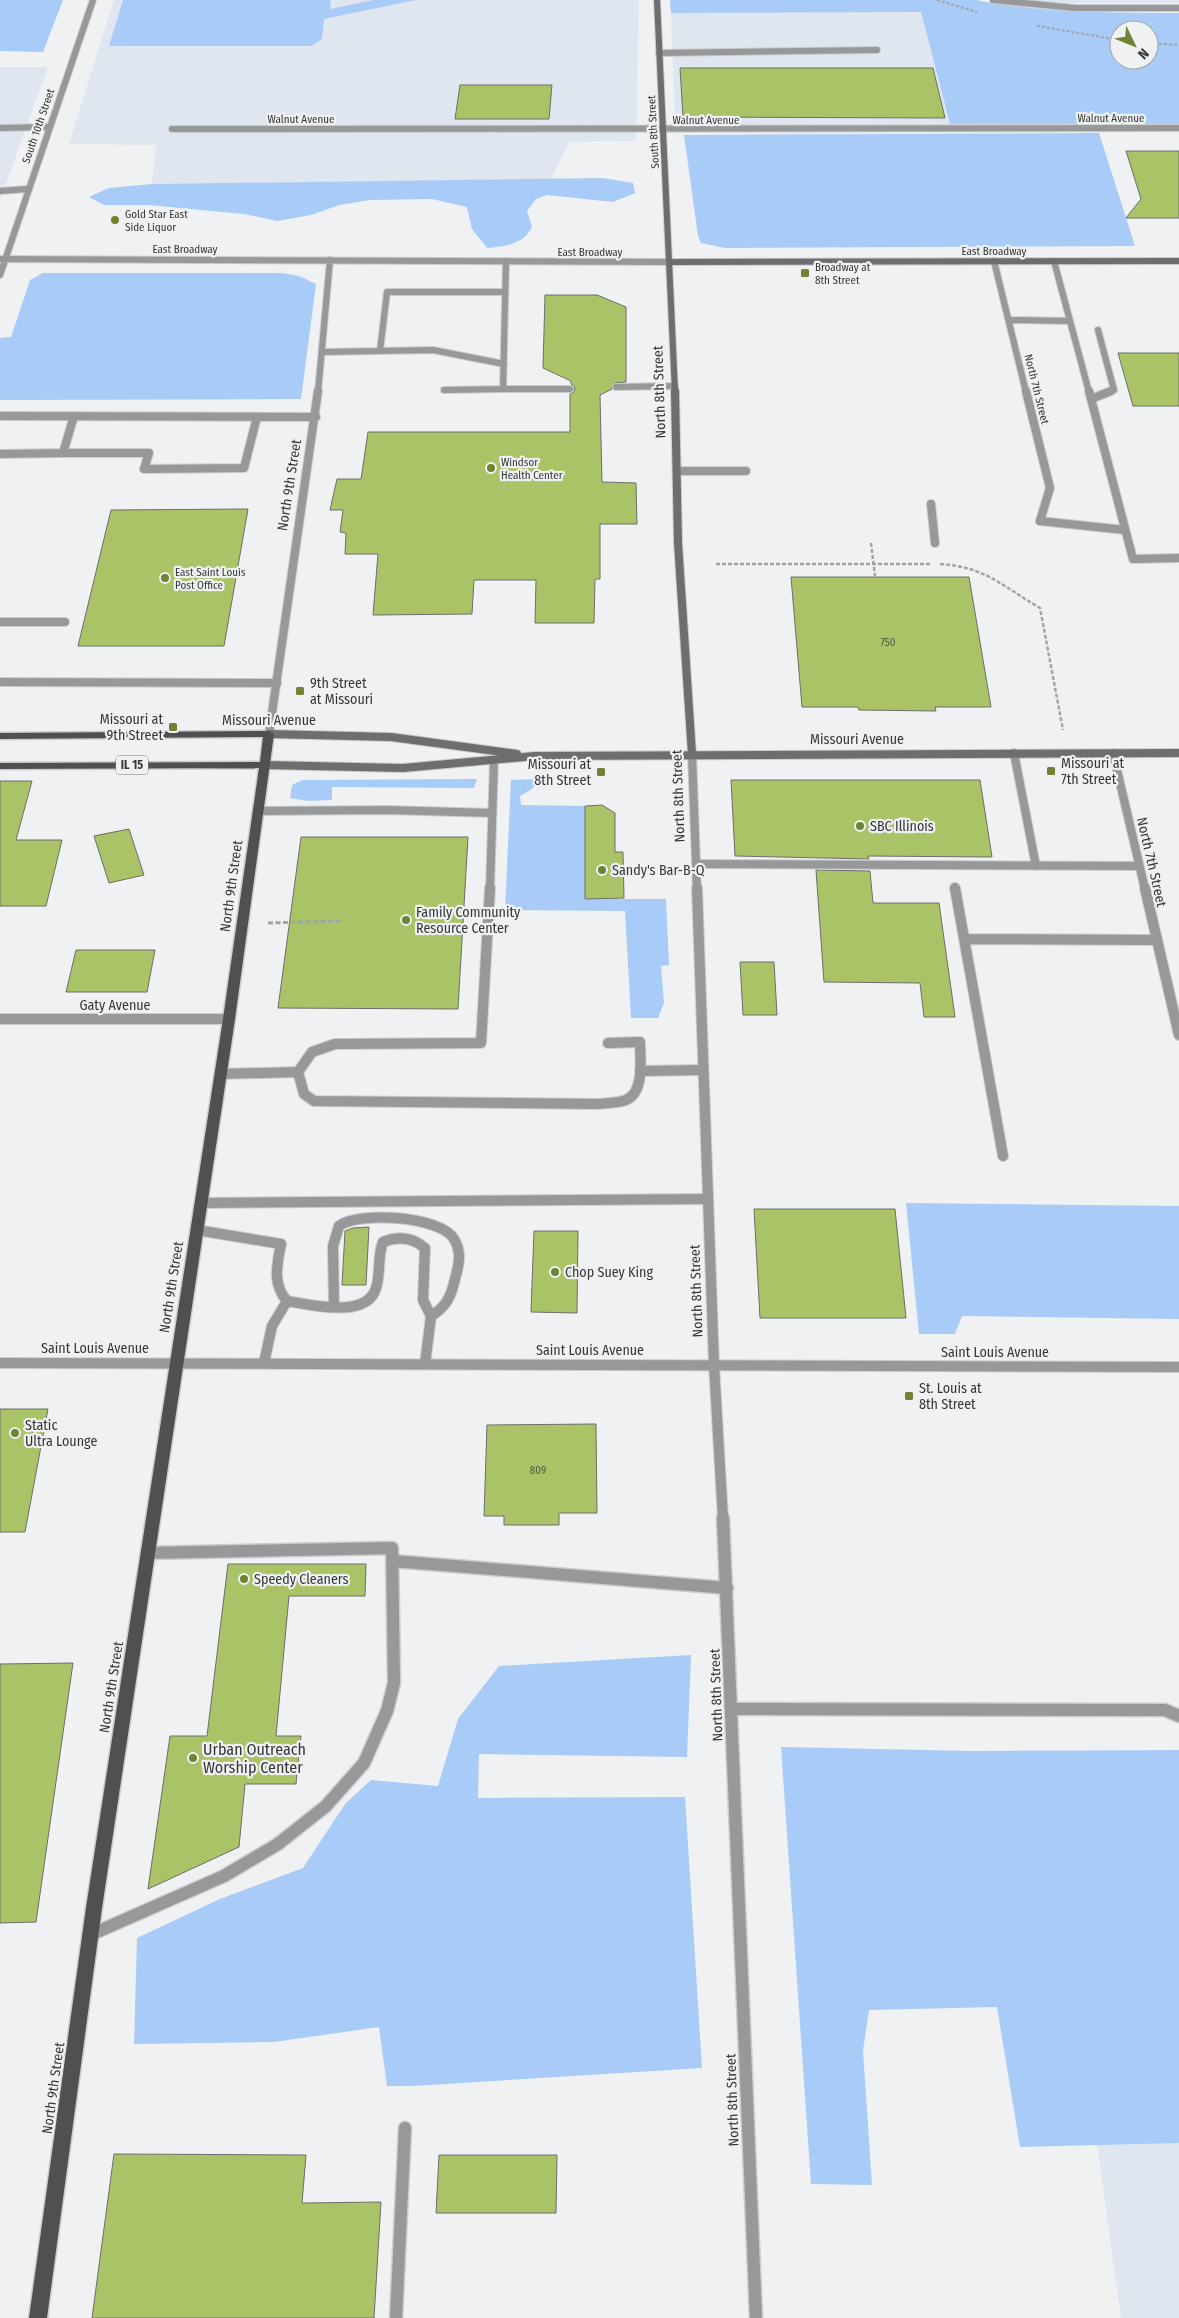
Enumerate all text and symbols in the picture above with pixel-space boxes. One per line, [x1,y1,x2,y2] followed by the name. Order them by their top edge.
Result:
[1109,20,1159,70] north arrow
[1134,45,1152,62] text: N
[20,87,57,165] street label: South 10th Street
[645,95,662,169] street label: South 8th Street
[1078,112,1144,125] street label: Walnut Avenue
[268,113,334,126] street label: Walnut Avenue
[673,114,739,127] street label: Walnut Avenue
[125,208,188,234] place label: Gold Star East Side Liquor
[109,214,121,226] marker: Gold Star East Side Liquor
[153,243,218,256] street label: East Broadway
[962,245,1027,258] street label: East Broadway
[558,246,623,259] street label: East Broadway
[815,261,871,287] place label: Broadway at 8th Street
[799,267,811,279] marker: Broadway at 8th Street
[649,345,670,439] street label: North 8th Street
[1022,353,1052,426] street label: North 7th Street
[274,438,305,532] street label: North 9th Street
[501,456,563,482] place label: Windsor Health Center
[485,462,497,474] marker: Windsor Health Center
[175,566,246,592] place label: East Saint Louis Post Office
[159,572,171,584] marker: East Saint Louis Post Office
[880,636,896,649] house number: 750
[310,675,373,708] place label: 9th Street at Missouri
[294,685,306,697] marker: 9th Street at Missouri
[100,711,163,744] place label: Missouri at 9th Street
[222,712,316,729] street label: Missouri Avenue
[167,721,179,733] marker: Missouri at 9th Street
[810,731,904,748] street label: Missouri Avenue
[668,749,689,843] street label: North 8th Street
[1061,755,1125,788] place label: Missouri at 7th Street
[116,756,148,774] road number: IL 15
[528,756,591,789] place label: Missouri at 8th Street
[1045,765,1057,777] marker: Missouri at 7th Street
[595,766,607,778] marker: Missouri at 8th Street
[1133,816,1170,909] street label: North 7th Street
[870,818,934,835] place label: SBC Illinois
[854,820,866,832] marker: SBC Illinois
[217,839,246,933] street label: North 9th Street
[612,862,705,879] place label: Sandy's Bar-B-Q
[596,864,608,876] marker: Sandy's Bar-B-Q
[416,904,521,937] place label: Family Community Resource Center
[400,914,412,926] marker: Family Community Resource Center
[79,997,151,1014] street label: Gaty Avenue
[156,1240,187,1334] street label: North 9th Street
[686,1244,707,1338] street label: North 8th Street
[565,1264,653,1281] place label: Chop Suey King
[549,1266,561,1278] marker: Chop Suey King
[41,1340,149,1357] street label: Saint Louis Avenue
[536,1342,644,1359] street label: Saint Louis Avenue
[941,1344,1049,1361] street label: Saint Louis Avenue
[919,1380,982,1413] place label: St. Louis at 8th Street
[903,1390,915,1402] marker: St. Louis at 8th Street
[25,1417,97,1450] place label: Static Ultra Lounge
[9,1427,21,1439] marker: Static Ultra Lounge
[530,1464,546,1477] house number: 809
[254,1571,348,1588] place label: Speedy Cleaners
[238,1573,250,1585] marker: Speedy Cleaners
[96,1640,127,1734] street label: North 9th Street
[706,1648,727,1742] street label: North 8th Street
[203,1740,306,1777] place label: Urban Outreach Worship Center
[187,1752,199,1764] marker: Urban Outreach Worship Center
[39,2041,68,2135] street label: North 9th Street
[722,2053,743,2147] street label: North 8th Street

